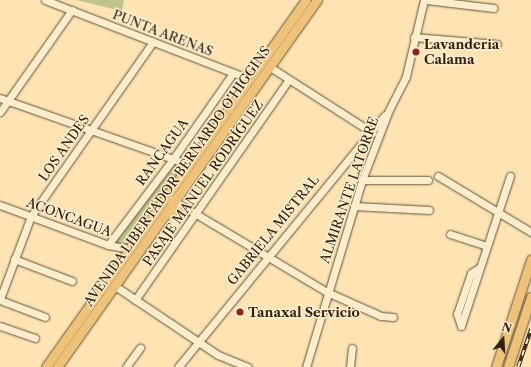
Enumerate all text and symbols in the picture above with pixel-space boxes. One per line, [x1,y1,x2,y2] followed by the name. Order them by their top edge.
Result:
[110,6,216,60] street label: PUNTA ARENAS
[424,37,499,68] place label: Lavanderia Calama
[80,43,274,309] street label: AVENIDA LIBERTADOR BERNARDO O'HIGGINS
[411,47,421,57] marker: Lavanderia Calama
[139,97,267,269] street label: PASAJE MANUEL RODRÍGUEZ
[35,112,93,184] street label: LOS ANDES
[317,115,381,265] street label: ALMIRANTE LATORRE
[133,116,191,188] street label: RANCAGUA
[224,172,322,288] street label: GABRIELA MISTRAL
[24,194,114,240] street label: ACONCAGUA
[248,304,360,320] place label: Tanaxal Servicio
[235,307,245,317] marker: Tanaxal Servicio
[483,319,523,359] north arrow
[500,319,513,336] text: N

